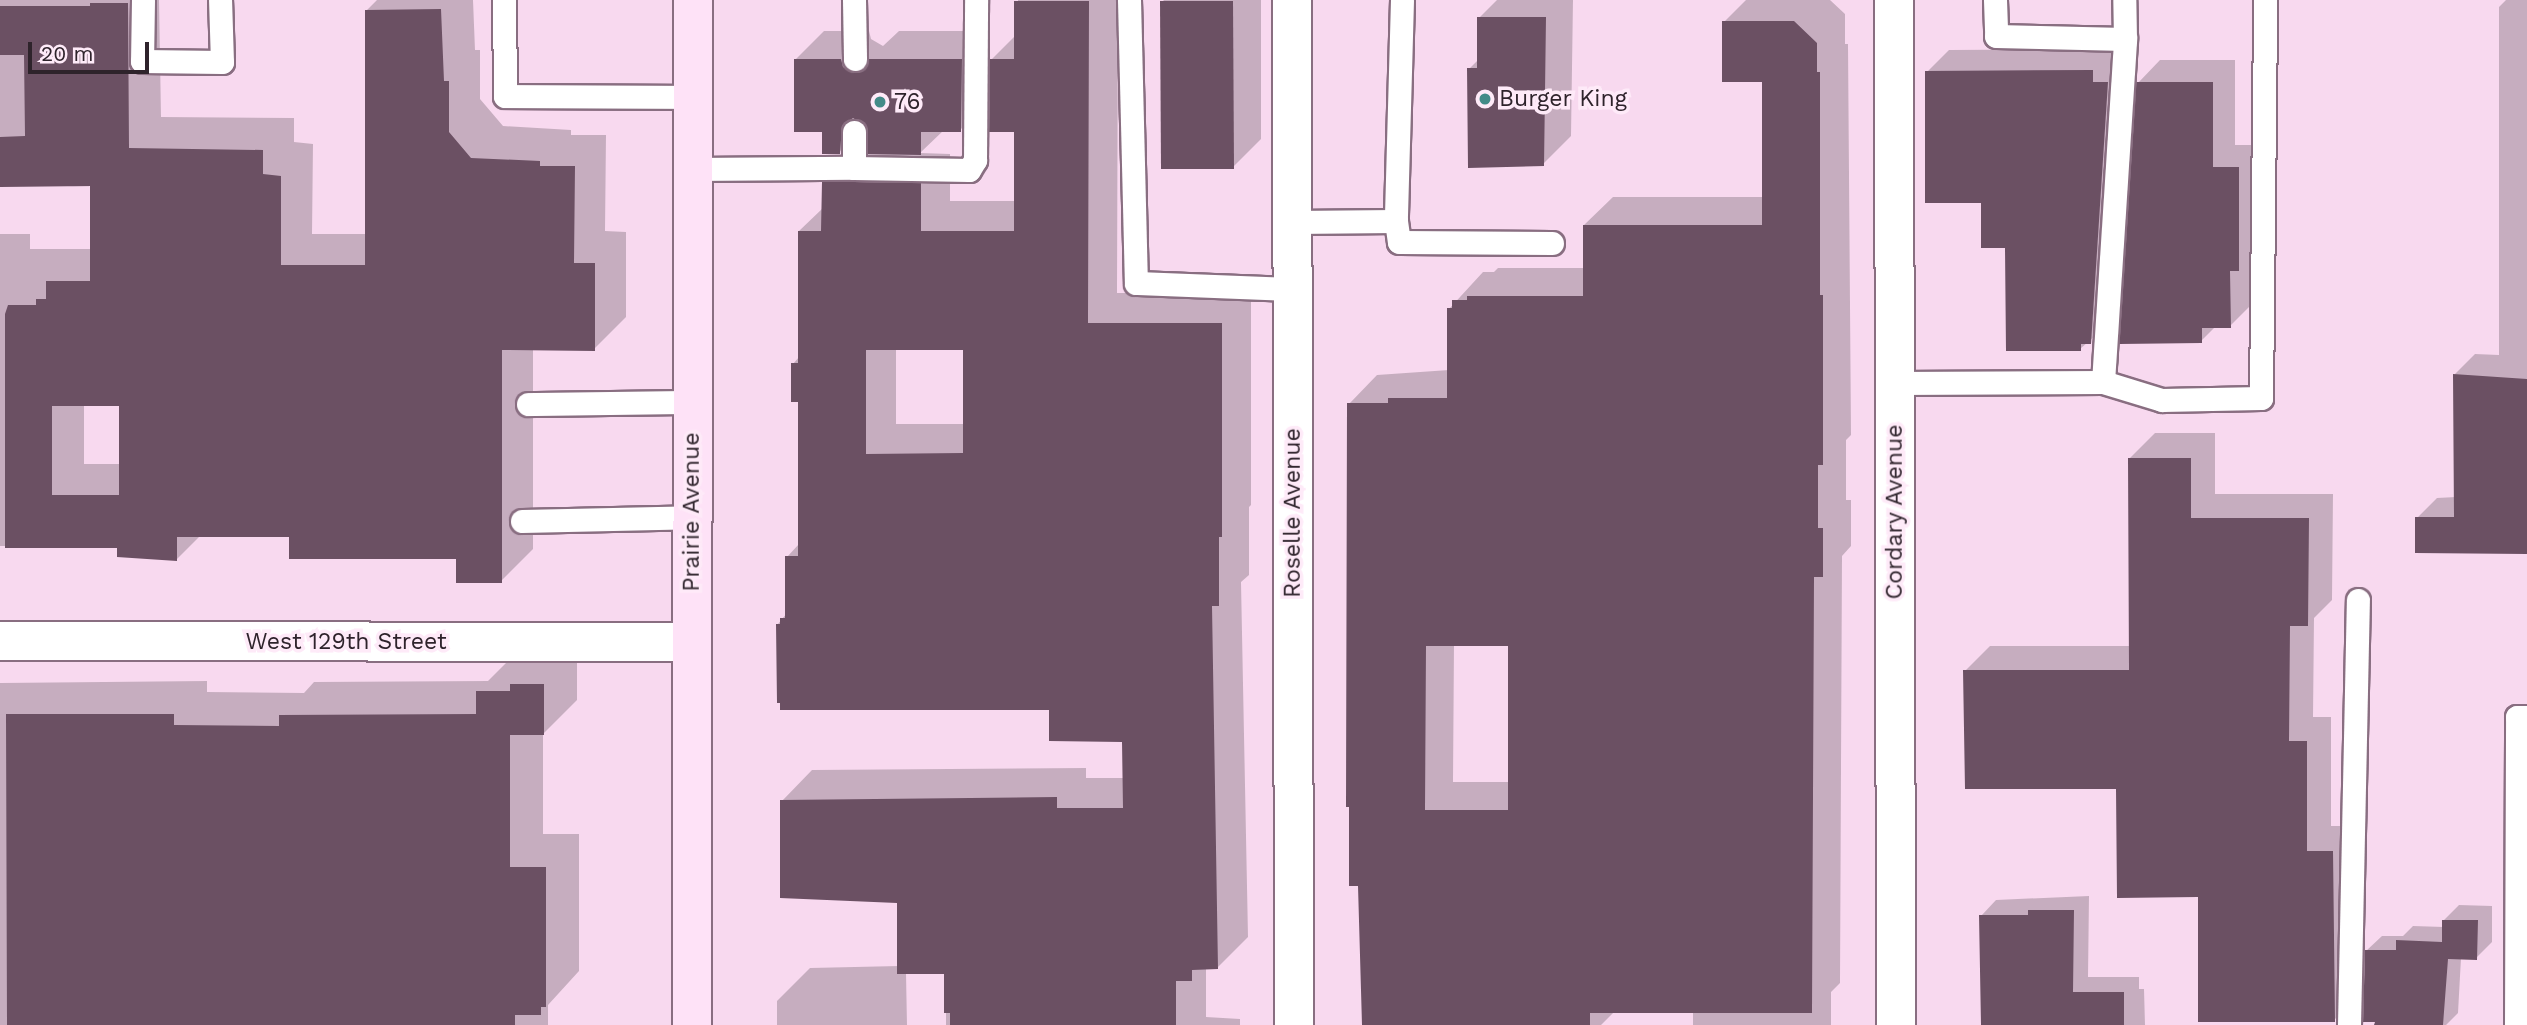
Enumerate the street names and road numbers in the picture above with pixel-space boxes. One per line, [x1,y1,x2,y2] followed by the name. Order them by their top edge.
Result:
[1881,424,1909,600] street label: Cordary Avenue
[1279,428,1307,598] street label: Roselle Avenue
[678,432,706,592] street label: Prairie Avenue
[245,628,447,656] street label: West 129th Street

